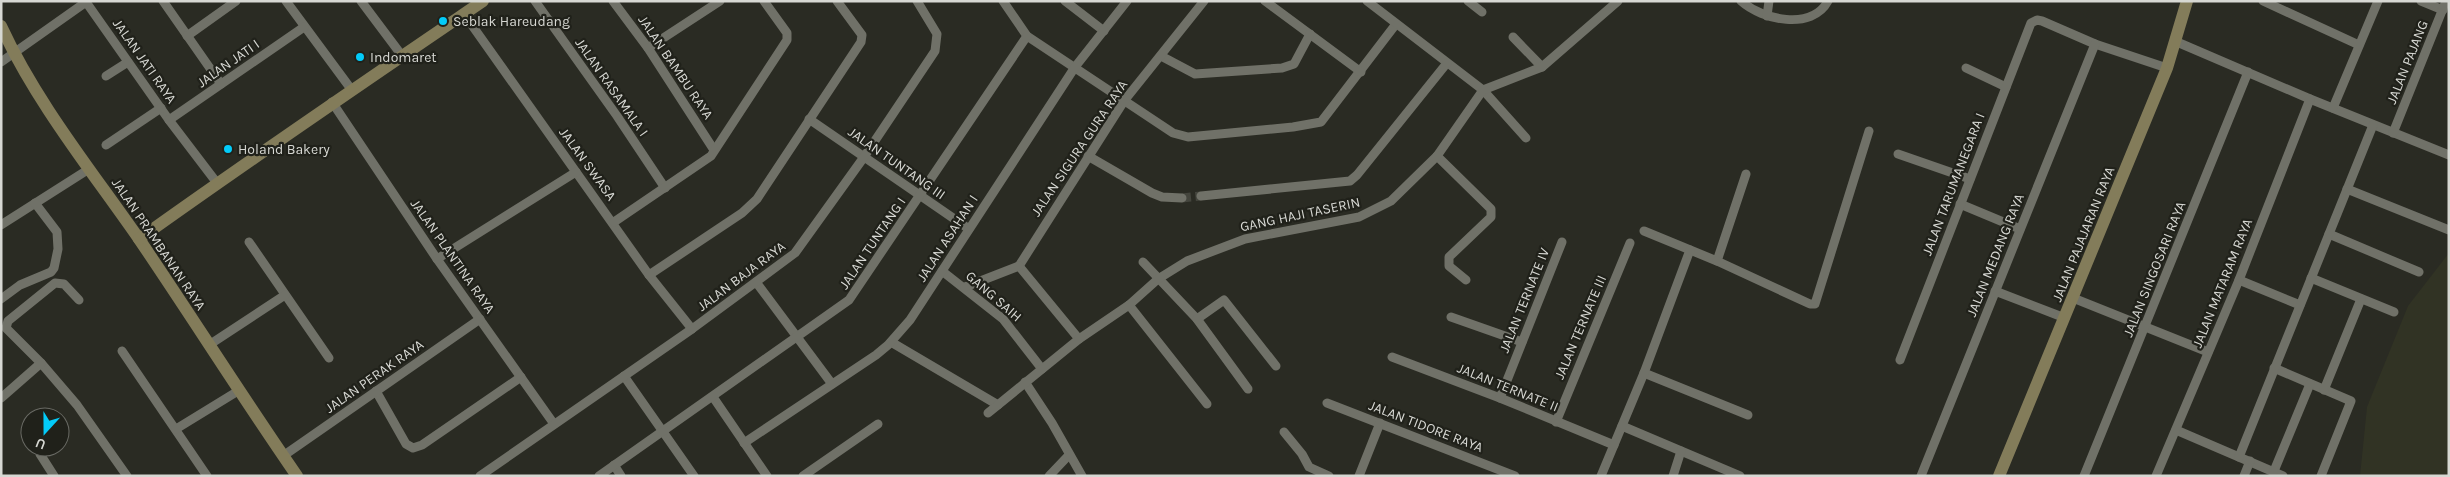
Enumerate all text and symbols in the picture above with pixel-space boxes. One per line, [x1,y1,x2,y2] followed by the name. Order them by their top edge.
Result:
[634,12,717,123] street label: JALAN BAMBU RAYA
[453,13,570,30] place label: Seblak Hareudang
[437,15,449,27] marker: Seblak Hareudang
[109,16,180,107] street label: JALAN JATI RAYA
[2383,18,2432,107] street label: JALAN PAJANG
[571,35,652,140] street label: JALAN RASAMALA I
[194,36,263,91] street label: JALAN JATI I
[370,49,437,66] place label: Indomaret
[354,51,366,63] marker: Indomaret
[1027,77,1131,220] street label: JALAN SIGURA GURA RAYA
[1918,110,1989,258] street label: JALAN TARUMANEGARA I
[845,123,949,203] street label: JALAN TUNTANG III
[555,124,620,204] street label: JALAN SWASA
[238,141,330,158] place label: Holand Bakery
[222,143,234,155] marker: Holand Bakery
[2049,164,2118,304] street label: JALAN PAJAJARAN RAYA
[108,175,209,314] street label: JALAN PRAMBANAN RAYA
[1963,191,2028,319] street label: JALAN MEDANG RAYA
[913,192,982,285] street label: JALAN ASAHAN I
[1239,193,1362,236] street label: GANG HAJI TASERIN
[835,194,909,292] street label: JALAN TUNTANG I
[407,196,499,317] street label: JALAN PLANTINA RAYA
[2120,199,2189,339] street label: JALAN SINGOSARI RAYA
[2189,216,2256,350] street label: JALAN MATARAM RAYA
[694,238,789,315] street label: JALAN BAJA RAYA
[1496,245,1553,355] street label: JALAN TERNATE IV
[962,267,1025,325] street label: GANG SAIH
[1551,272,1610,382] street label: JALAN TERNATE III
[322,336,427,417] street label: JALAN PERAK RAYA
[1455,359,1561,416] street label: JALAN TERNATE II
[1366,397,1485,456] street label: JALAN TIDORE RAYA
[20,407,70,457] north arrow
[33,434,48,453] text: U

